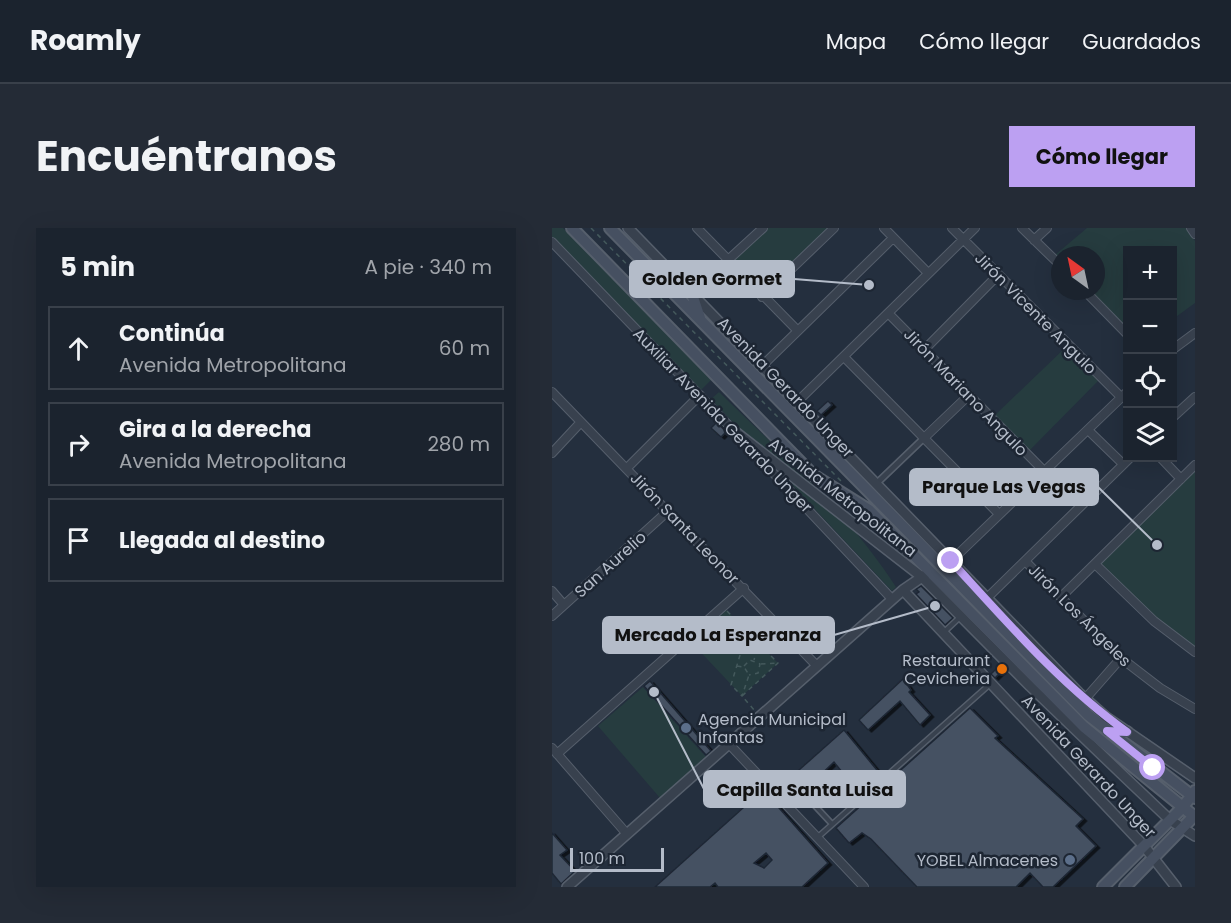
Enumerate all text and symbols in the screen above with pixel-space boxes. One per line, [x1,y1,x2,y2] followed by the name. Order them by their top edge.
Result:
[30,21,141,60] text: Roamly
[826,27,886,56] text: Mapa
[919,27,1049,56] text: Cómo llegar
[1082,27,1201,56] text: Guardados
[1009,126,1195,187] button: Cómo llegar
[36,127,337,186] text: Encuéntranos
[1051,246,1105,300] north arrow
[1123,246,1177,462] map controls
[1123,246,1177,300] button: +
[970,247,1102,379] street label: Jirón Vicente Angulo
[60,249,135,285] text: 5 min
[365,253,492,281] text: A pie · 340 m
[630,261,794,297] callout: Golden Gormet
[642,266,782,291] text: Golden Gormet
[1123,300,1177,354] button: −
[712,312,859,463] street label: Avenida Gerardo Unger
[119,318,225,349] text: Continúa
[628,323,818,518] street label: Auxiliar Avenida Gerardo Unger
[899,323,1033,461] street label: Jirón Mariano Angulo
[62,332,95,365] icon: ahead
[439,334,490,362] text: 60 m
[119,351,347,379] text: Avenida Metropolitana
[1123,354,1177,408] button: locate
[1123,408,1177,462] button: layers
[119,414,312,445] text: Gira a la derecha
[62,428,95,461] icon: right
[427,430,490,458] text: 280 m
[764,432,922,563] street label: Avenida Metropolitana
[119,447,347,475] text: Avenida Metropolitana
[625,467,744,590] street label: Jirón Santa Leonor
[910,469,1098,505] callout: Parque Las Vegas
[922,474,1086,499] text: Parque Las Vegas
[62,524,95,557] icon: arrive
[119,525,325,556] text: Llegada al destino
[569,526,651,603] street label: San Aurelio
[937,547,963,573] route end
[1023,559,1136,672] street label: Jirón Los Ángeles
[603,617,834,653] callout: Mercado La Esperanza
[615,622,821,647] text: Mercado La Esperanza
[902,649,990,690] place label: Restaurant Cevicheria
[995,662,1009,676] marker: Restaurant Cevicheria
[1016,690,1161,843] street label: Avenida Gerardo Unger
[698,708,846,749] place label: Agencia Municipal Infantas
[679,721,693,735] marker: Agencia Municipal Infantas
[1139,754,1165,780] route start
[704,771,905,807] callout: Capilla Santa Luisa
[716,777,894,802] text: Capilla Santa Luisa
[570,845,664,872] scale bar
[579,847,625,870] text: 100 m
[917,849,1058,872] place label: YOBEL Almacenes
[1063,853,1077,867] marker: YOBEL Almacenes

